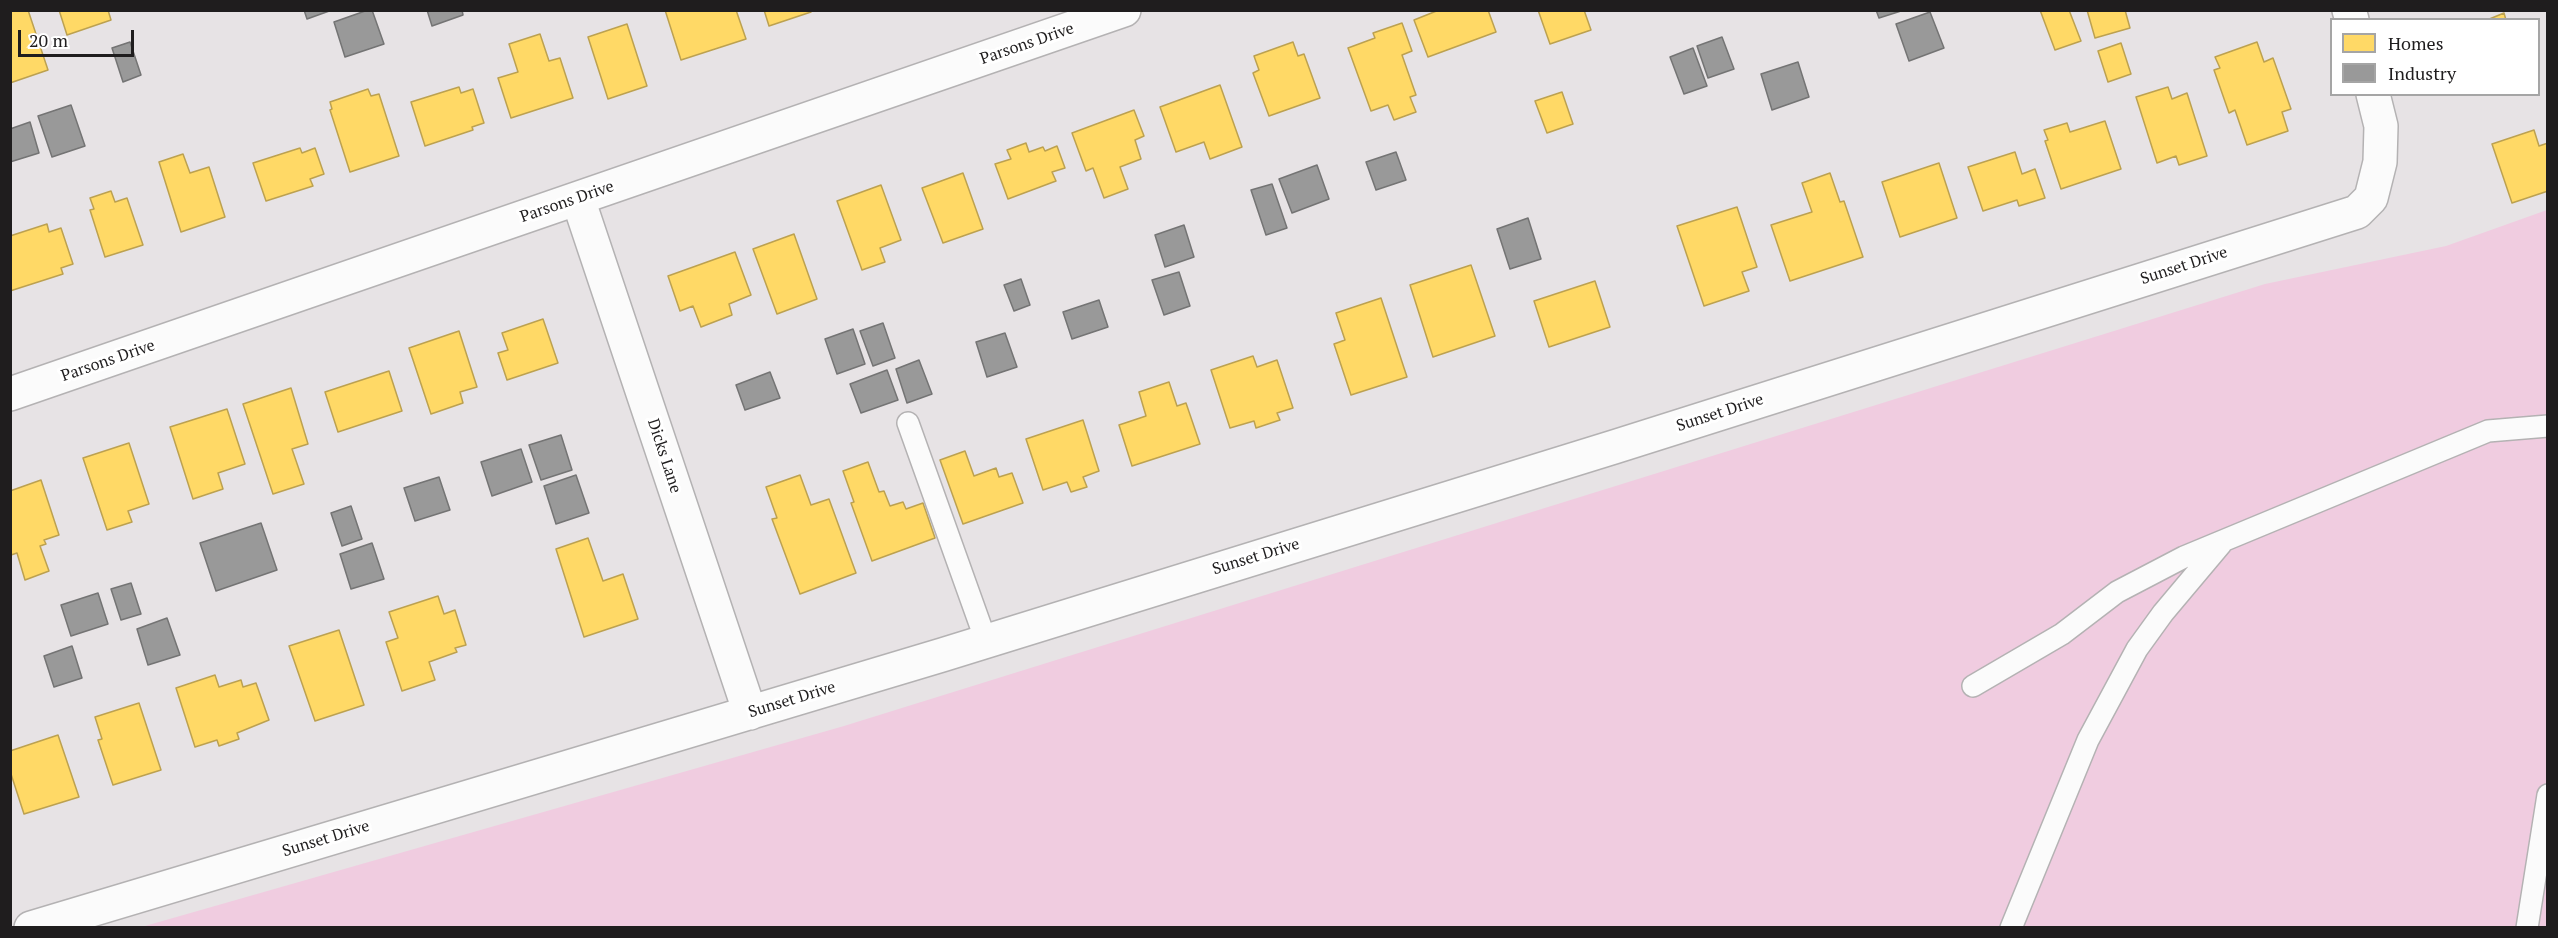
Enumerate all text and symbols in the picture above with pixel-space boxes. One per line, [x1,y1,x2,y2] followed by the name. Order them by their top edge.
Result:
[21,18,136,56] scale bar
[2330,18,2540,96] legend
[978,19,1076,69] street label: Parsons Drive
[29,28,68,52] text: 20 m
[2388,31,2443,55] text: Homes
[2388,61,2456,85] text: Industry
[518,177,616,227] street label: Parsons Drive
[2138,243,2230,289] street label: Sunset Drive
[59,336,157,386] street label: Parsons Drive
[1674,390,1766,436] street label: Sunset Drive
[643,416,685,496] street label: Dicks Lane
[1210,535,1302,579] street label: Sunset Drive
[746,678,838,722] street label: Sunset Drive
[280,817,372,861] street label: Sunset Drive

